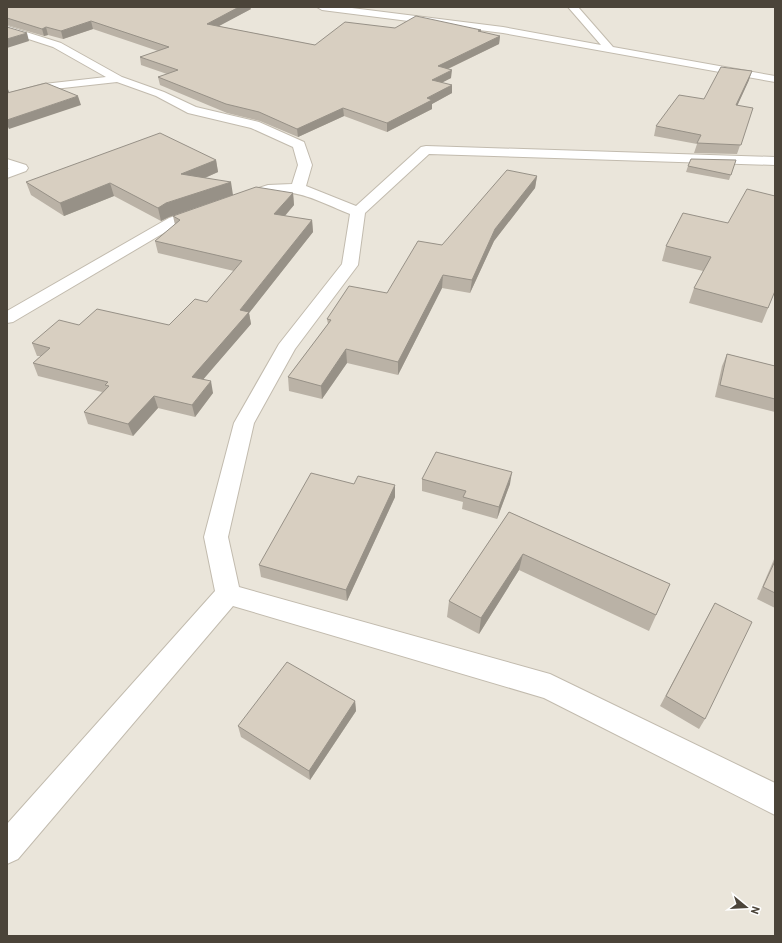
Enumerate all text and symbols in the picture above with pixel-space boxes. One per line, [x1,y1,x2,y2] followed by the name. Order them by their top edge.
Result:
[726,887,766,927] north arrow
[749,905,763,916] text: N

